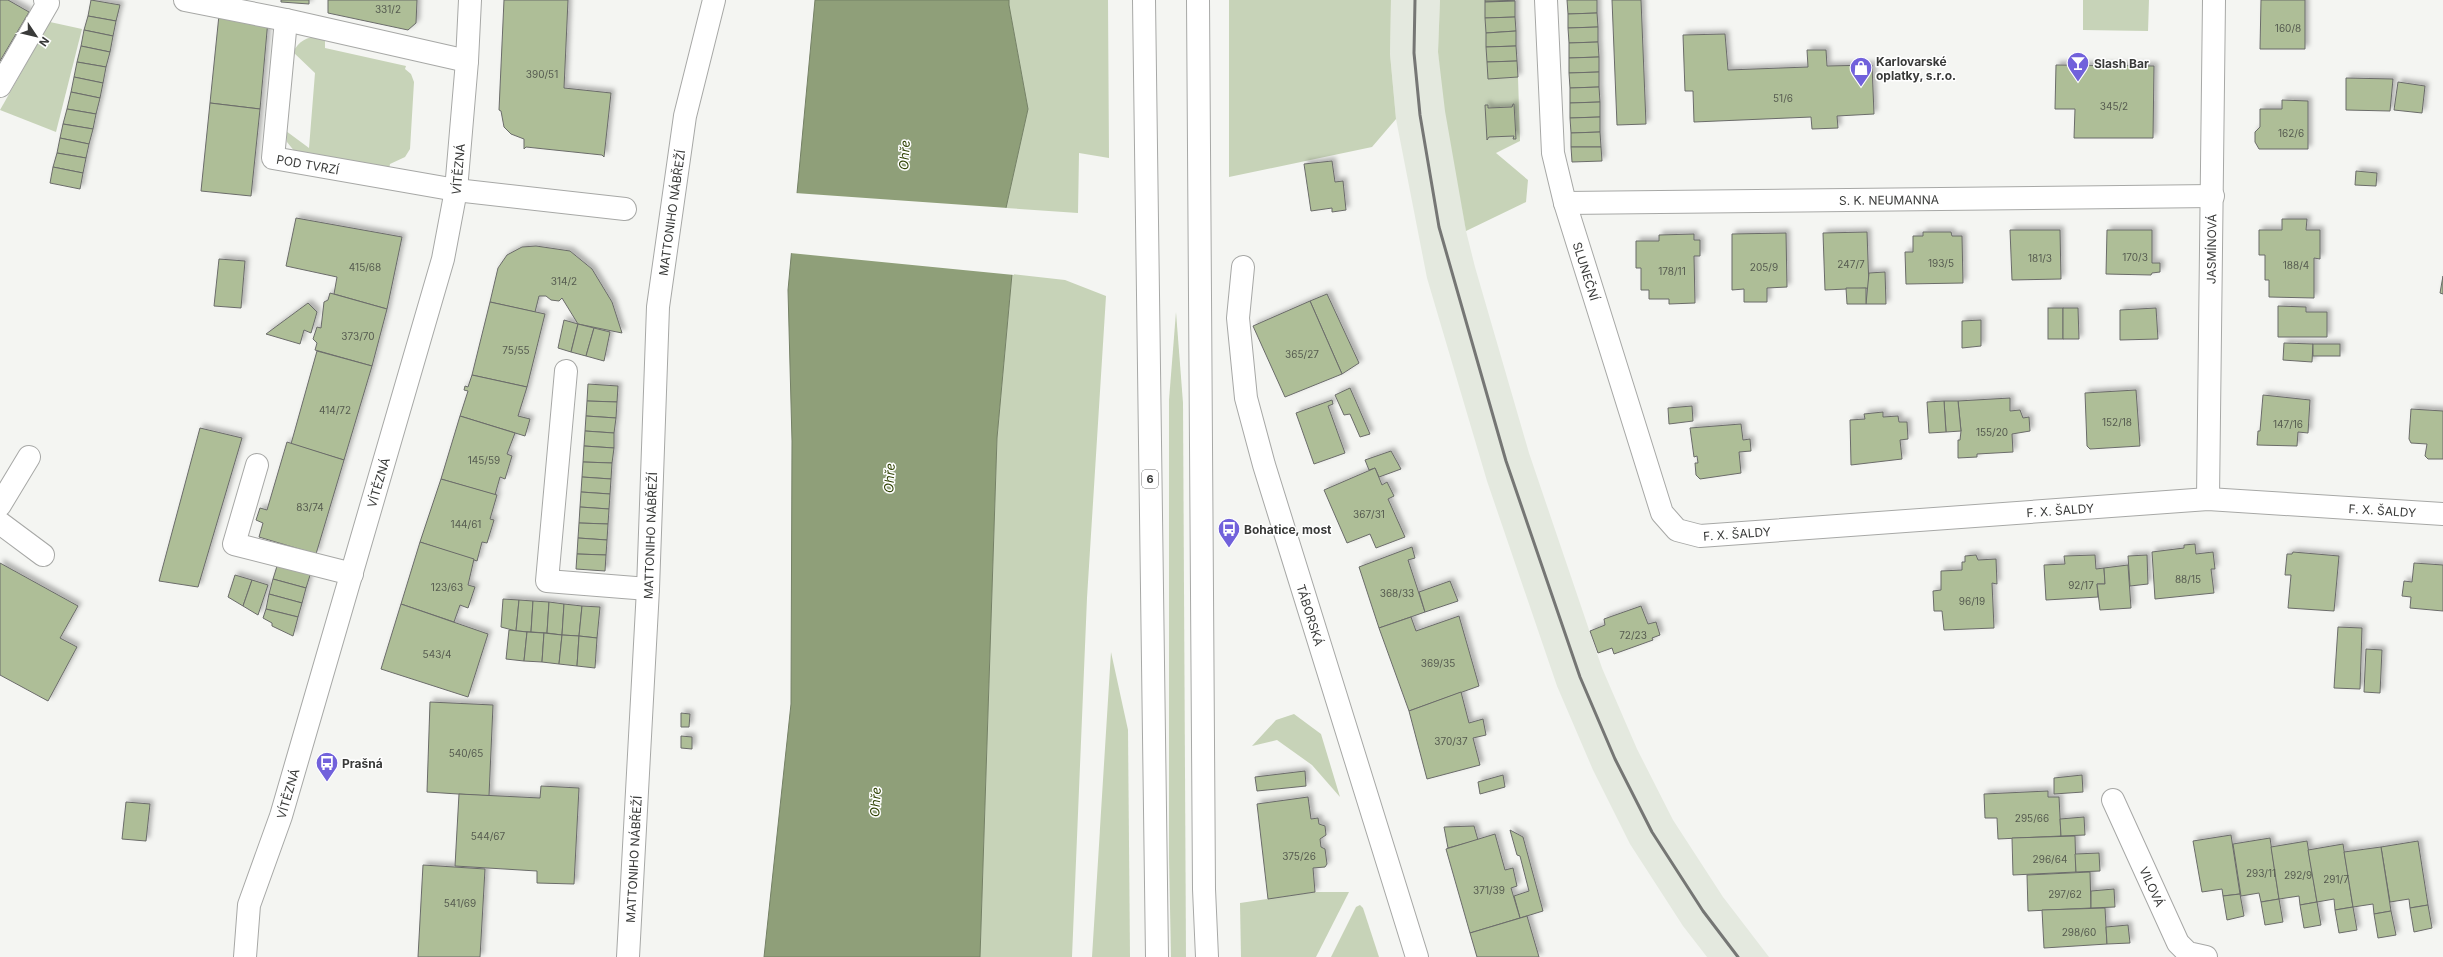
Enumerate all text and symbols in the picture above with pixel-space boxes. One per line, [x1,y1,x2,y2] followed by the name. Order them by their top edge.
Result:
[375,3,401,15] house number: 331/2
[16,16,56,56] north arrow
[2275,22,2301,34] house number: 160/8
[36,34,52,49] text: N
[2065,50,2091,83] bar icon: Slash Bar
[1876,54,1956,83] place label: Karlovarské oplatky, s.r.o.
[1848,55,1874,88] shop icon: Karlovarské oplatky, s.r.o.
[2094,56,2149,71] place label: Slash Bar
[526,68,558,80] house number: 390/51
[1773,92,1793,104] house number: 51/6
[2100,100,2128,112] house number: 345/2
[2278,127,2304,139] house number: 162/6
[895,140,913,170] water label: Ohře
[448,143,467,196] street label: VÍTĚZNÁ
[655,148,688,277] street label: MATTONIHO NÁBŘEŽÍ
[275,151,341,177] street label: POD TVRZÍ
[1839,191,1939,208] street label: S. K. NEUMANNA
[2203,214,2219,284] street label: JASMÍNOVÁ
[1570,240,1603,303] street label: SLUNEČNÍ
[2122,251,2148,263] house number: 170/3
[2028,252,2052,264] house number: 181/3
[1928,257,1954,269] house number: 193/5
[1837,258,1865,270] house number: 247/7
[2283,259,2309,271] house number: 188/4
[349,261,381,273] house number: 415/68
[1750,261,1778,273] house number: 205/9
[1658,265,1686,277] house number: 178/11
[551,275,577,287] house number: 314/2
[341,330,375,342] house number: 373/70
[502,344,530,356] house number: 75/55
[1285,348,1319,360] house number: 365/27
[319,404,351,416] house number: 414/72
[2102,416,2132,428] house number: 152/18
[2273,418,2303,430] house number: 147/16
[1976,426,2008,438] house number: 155/20
[468,454,500,466] house number: 145/59
[364,456,392,509] street label: VÍTĚZNÁ
[880,463,898,493] water label: Ohře
[1142,470,1158,488] road number: 6
[640,471,660,599] street label: MATTONIHO NÁBŘEŽÍ
[2026,500,2095,520] street label: F. X. ŠALDY
[2348,500,2417,520] street label: F. X. ŠALDY
[296,501,324,513] house number: 83/74
[1353,508,1385,520] house number: 367/31
[1216,516,1242,549] bus stop icon: Bohatice, most
[451,518,481,530] house number: 144/61
[1244,522,1332,537] place label: Bohatice, most
[1703,523,1771,543] street label: F. X. ŠALDY
[2175,573,2201,585] house number: 88/15
[2068,579,2094,591] house number: 92/17
[431,581,463,593] house number: 123/63
[1294,582,1327,648] street label: TÁBORSKÁ
[1380,587,1414,599] house number: 368/33
[1959,595,1985,607] house number: 96/19
[1619,629,1647,641] house number: 72/23
[423,648,451,660] house number: 543/4
[1421,657,1455,669] house number: 369/35
[1434,735,1468,747] house number: 370/37
[449,747,483,759] house number: 540/65
[314,750,340,783] bus stop icon: Prašná
[342,756,383,771] place label: Prašná
[273,767,302,820] street label: VÍTĚZNÁ
[866,787,884,817] water label: Ohře
[622,795,644,923] street label: MATTONIHO NÁBŘEŽÍ
[2015,812,2049,824] house number: 295/66
[471,830,506,842] house number: 544/67
[1282,850,1316,862] house number: 375/26
[2033,853,2067,865] house number: 296/64
[2137,864,2168,909] street label: VILOVÁ
[2246,867,2276,879] house number: 293/11
[2284,869,2312,881] house number: 292/9
[2323,873,2349,885] house number: 291/7
[1473,884,1505,896] house number: 371/39
[2048,888,2082,900] house number: 297/62
[444,897,476,909] house number: 541/69
[2062,926,2096,938] house number: 298/60

